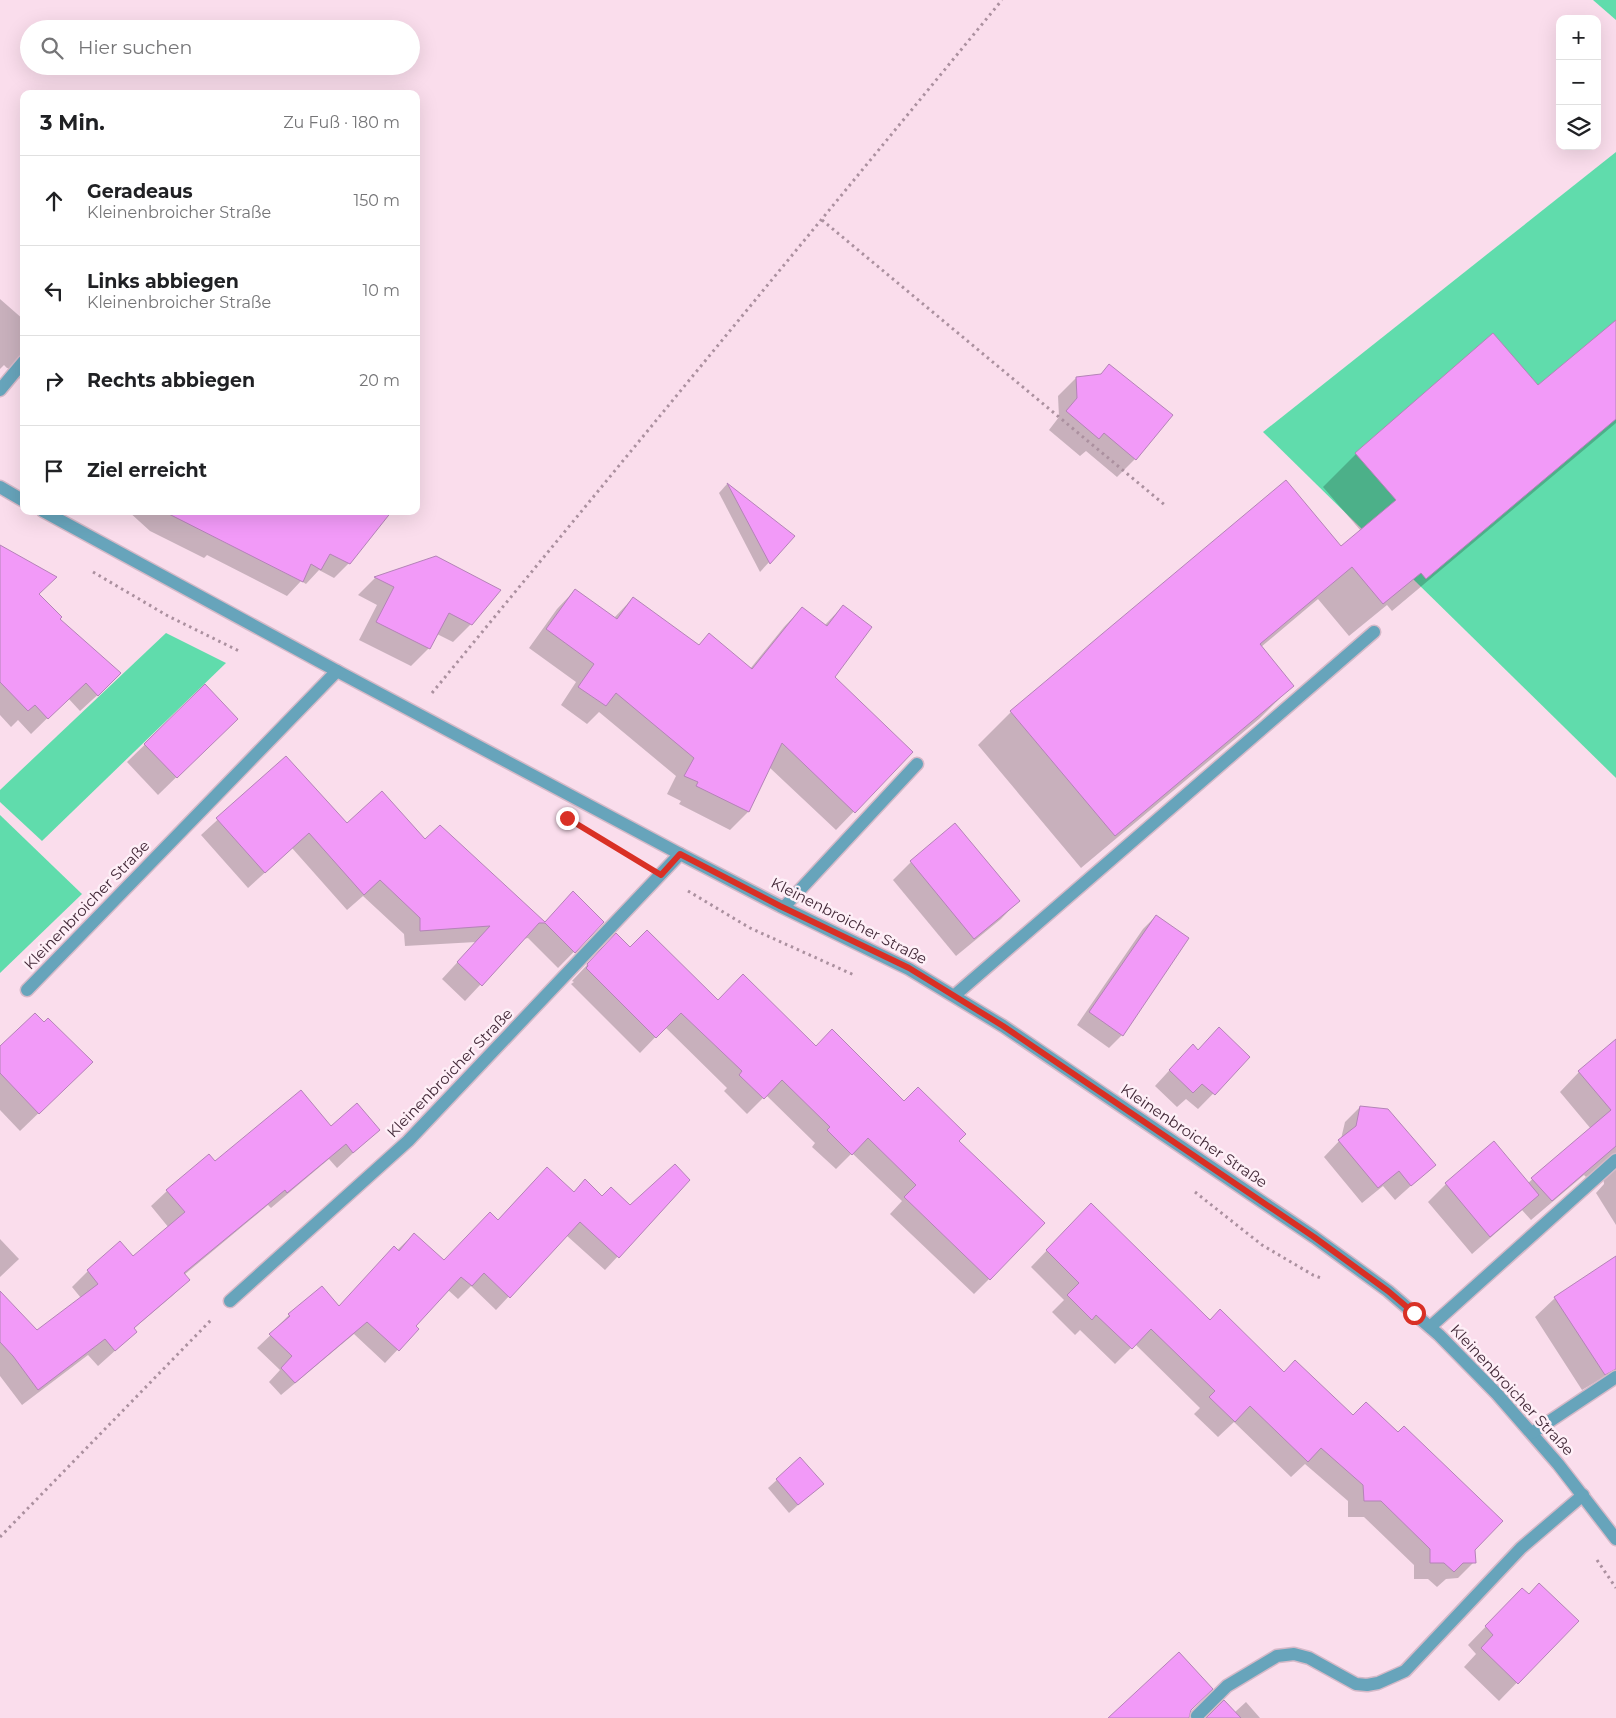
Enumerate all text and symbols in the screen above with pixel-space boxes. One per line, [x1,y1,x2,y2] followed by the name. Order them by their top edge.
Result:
[1556,15,1601,150] map controls
[1556,15,1601,60] button: +
[20,20,420,75] search box
[38,34,66,62] icon: search
[78,36,192,59] text: Hier suchen
[1556,60,1601,105] button: −
[1556,105,1601,150] button: layers
[40,110,105,135] text: 3 Min.
[283,113,400,132] text: Zu Fuß · 180 m
[87,180,193,203] text: Geradeaus
[40,187,68,215] icon: ahead
[353,191,400,210] text: 150 m
[87,203,271,222] text: Kleinenbroicher Straße
[87,270,239,293] text: Links abbiegen
[40,277,68,305] icon: left
[362,281,400,300] text: 10 m
[87,293,271,312] text: Kleinenbroicher Straße
[40,367,68,395] icon: right
[87,369,255,392] text: Rechts abbiegen
[359,371,400,390] text: 20 m
[40,457,68,485] icon: arrive
[87,459,207,482] text: Ziel erreicht
[556,807,579,830] route end
[20,836,153,973] street label: Kleinenbroicher Straße
[768,873,930,968] street label: Kleinenbroicher Straße
[383,1004,516,1141] street label: Kleinenbroicher Straße
[1117,1079,1271,1192] street label: Kleinenbroicher Straße
[1403,1302,1426,1325] route start
[1447,1320,1578,1459] street label: Kleinenbroicher Straße

